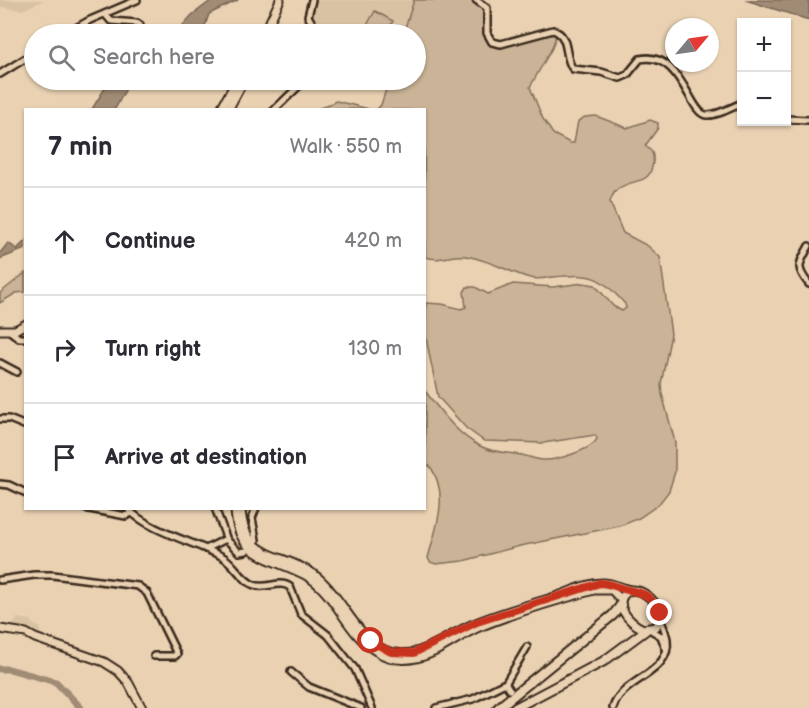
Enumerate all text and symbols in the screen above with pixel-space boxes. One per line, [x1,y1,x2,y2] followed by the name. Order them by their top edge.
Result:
[665,18,719,72] north arrow
[737,18,791,126] map controls
[737,18,791,72] button: +
[24,24,426,90] search box
[45,41,78,74] icon: search
[93,44,215,71] text: Search here
[737,72,791,126] button: −
[48,132,112,163] text: 7 min
[290,135,402,159] text: Walk · 550 m
[48,225,81,258] icon: ahead
[105,228,195,255] text: Continue
[344,229,402,253] text: 420 m
[48,333,81,366] icon: right
[105,336,201,363] text: Turn right
[348,337,402,361] text: 130 m
[48,441,81,474] icon: arrive
[105,444,307,471] text: Arrive at destination
[646,599,672,625] route end
[357,627,383,653] route start

